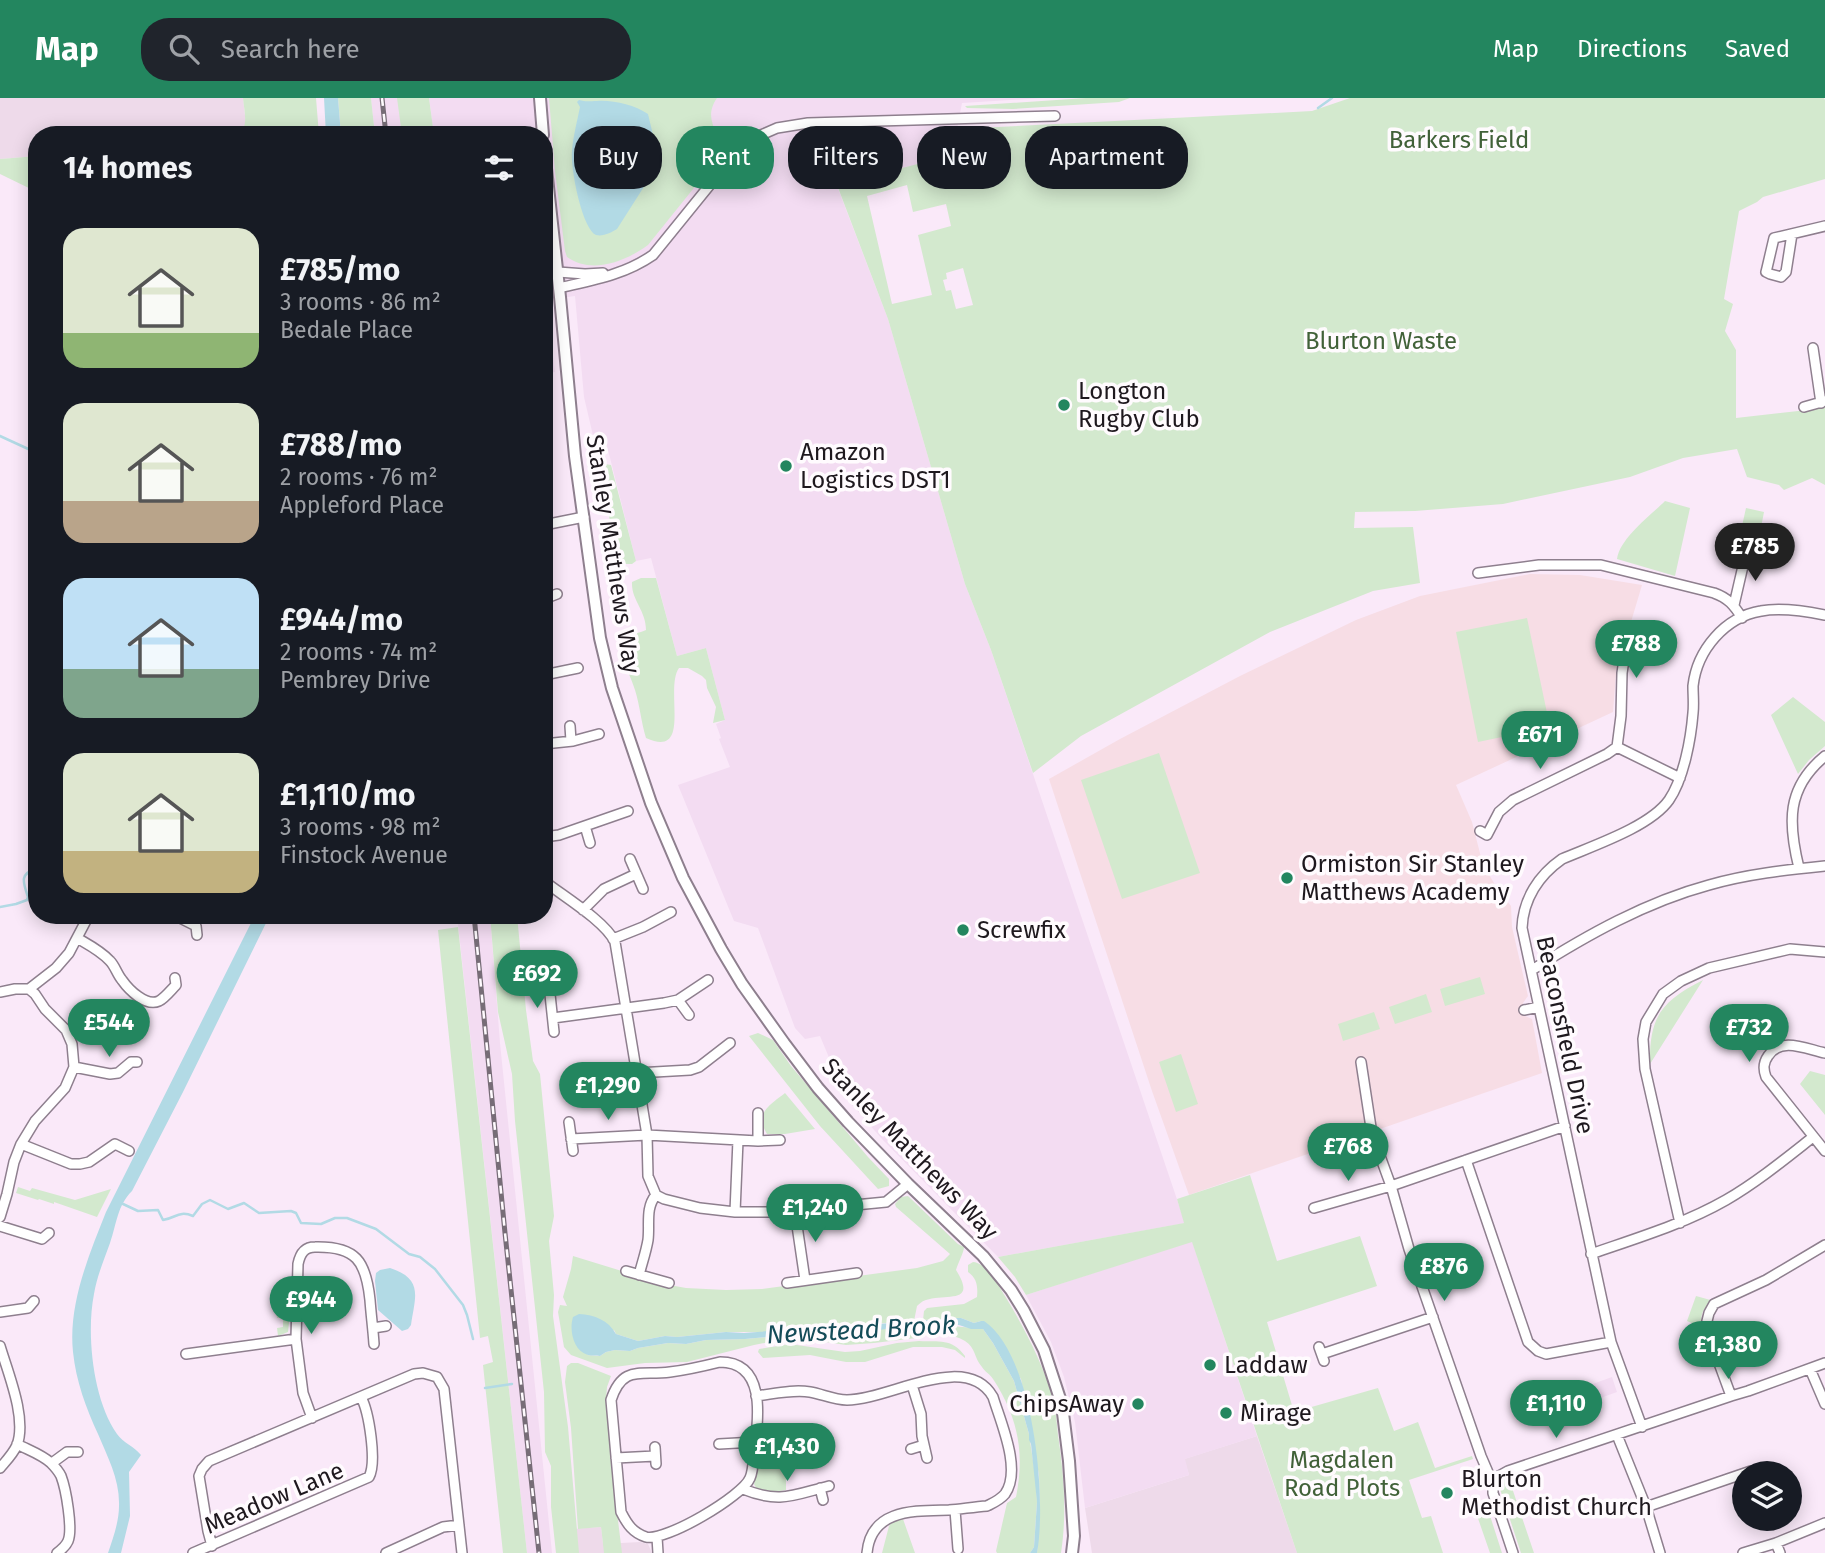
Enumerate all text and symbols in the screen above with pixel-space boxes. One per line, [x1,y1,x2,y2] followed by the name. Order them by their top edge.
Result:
[141,18,631,81] search box
[35,29,99,69] text: Map
[165,30,203,68] icon: search
[221,34,360,65] text: Search here
[1493,35,1539,63] text: Map
[1577,35,1687,63] text: Directions
[1725,35,1790,63] text: Saved
[574,126,662,189] chip: Buy
[676,126,774,189] chip: Rent
[788,126,903,189] chip: Filters
[917,126,1011,189] chip: New
[1025,126,1188,189] chip: Apartment
[1389,126,1529,154] park label: Barkers Field
[480,149,518,187] icon: filters
[63,150,192,186] text: 14 homes
[280,252,400,288] text: £785/mo
[119,256,203,340] icon: home
[280,288,441,316] text: 3 rooms · 86 m²
[280,316,413,344] text: Bedale Place
[1305,327,1457,355] park label: Blurton Waste
[1078,377,1200,433] place label: Longton Rugby Club
[1056,397,1072,413] marker: Longton Rugby Club
[280,427,402,463] text: £788/mo
[119,431,203,515] icon: home
[580,433,646,676] street label: Stanley Matthews Way
[800,438,951,494] place label: Amazon Logistics DST1
[778,458,794,474] marker: Amazon Logistics DST1
[280,463,438,491] text: 2 rooms · 76 m²
[280,491,444,519] text: Appleford Place
[1714,524,1796,583] pin: £785
[1731,532,1779,560] text: £785
[280,602,403,638] text: £944/mo
[119,606,203,690] icon: home
[1595,620,1677,680] pin: £788
[1611,629,1661,657] text: £788
[280,638,437,666] text: 2 rooms · 74 m²
[280,666,431,694] text: Pembrey Drive
[1499,712,1581,771] pin: £671
[1517,720,1563,748] text: £671
[280,777,416,813] text: £1,110/mo
[119,781,203,865] icon: home
[280,813,440,841] text: 3 rooms · 98 m²
[280,841,448,869] text: Finstock Avenue
[1301,850,1524,906] place label: Ormiston Sir Stanley Matthews Academy
[1279,870,1295,886] marker: Ormiston Sir Stanley Matthews Academy
[977,916,1066,944] place label: Screwfix
[955,922,971,938] marker: Screwfix
[1530,934,1600,1136] street label: Beaconsfield Drive
[496,950,578,1010] pin: £692
[513,959,561,987] text: £692
[68,1000,150,1059] pin: £544
[1708,1004,1790,1064] pin: £732
[84,1008,134,1036] text: £544
[1726,1013,1772,1041] text: £732
[816,1052,1004,1246] street label: Stanley Matthews Way
[551,1062,665,1122] pin: £1,290
[575,1071,641,1099] text: £1,290
[1307,1124,1389,1183] pin: £768
[1323,1132,1373,1160] text: £768
[758,1184,872,1244] pin: £1,240
[782,1193,848,1221] text: £1,240
[1403,1244,1485,1303] pin: £876
[1420,1252,1468,1280] text: £876
[270,1276,352,1336] pin: £944
[286,1285,336,1313] text: £944
[766,1310,956,1350] water label: Newstead Brook
[1671,1322,1785,1381] pin: £1,380
[1695,1330,1761,1358] text: £1,380
[1224,1351,1308,1379] place label: Laddaw
[1202,1357,1218,1373] marker: Laddaw
[1499,1380,1613,1440] pin: £1,110
[1526,1389,1586,1417] text: £1,110
[1009,1390,1124,1418] place label: ChipsAway
[1130,1396,1146,1412] marker: ChipsAway
[1240,1399,1312,1427] place label: Mirage
[1218,1405,1234,1421] marker: Mirage
[730,1424,844,1483] pin: £1,430
[754,1432,820,1460] text: £1,430
[1284,1446,1400,1502] park label: Magdalen Road Plots
[200,1456,348,1540] street label: Meadow Lane
[1732,1461,1802,1531] map controls
[1732,1461,1802,1531] button: layers
[1461,1465,1652,1521] place label: Blurton Methodist Church
[1439,1485,1455,1501] marker: Blurton Methodist Church

